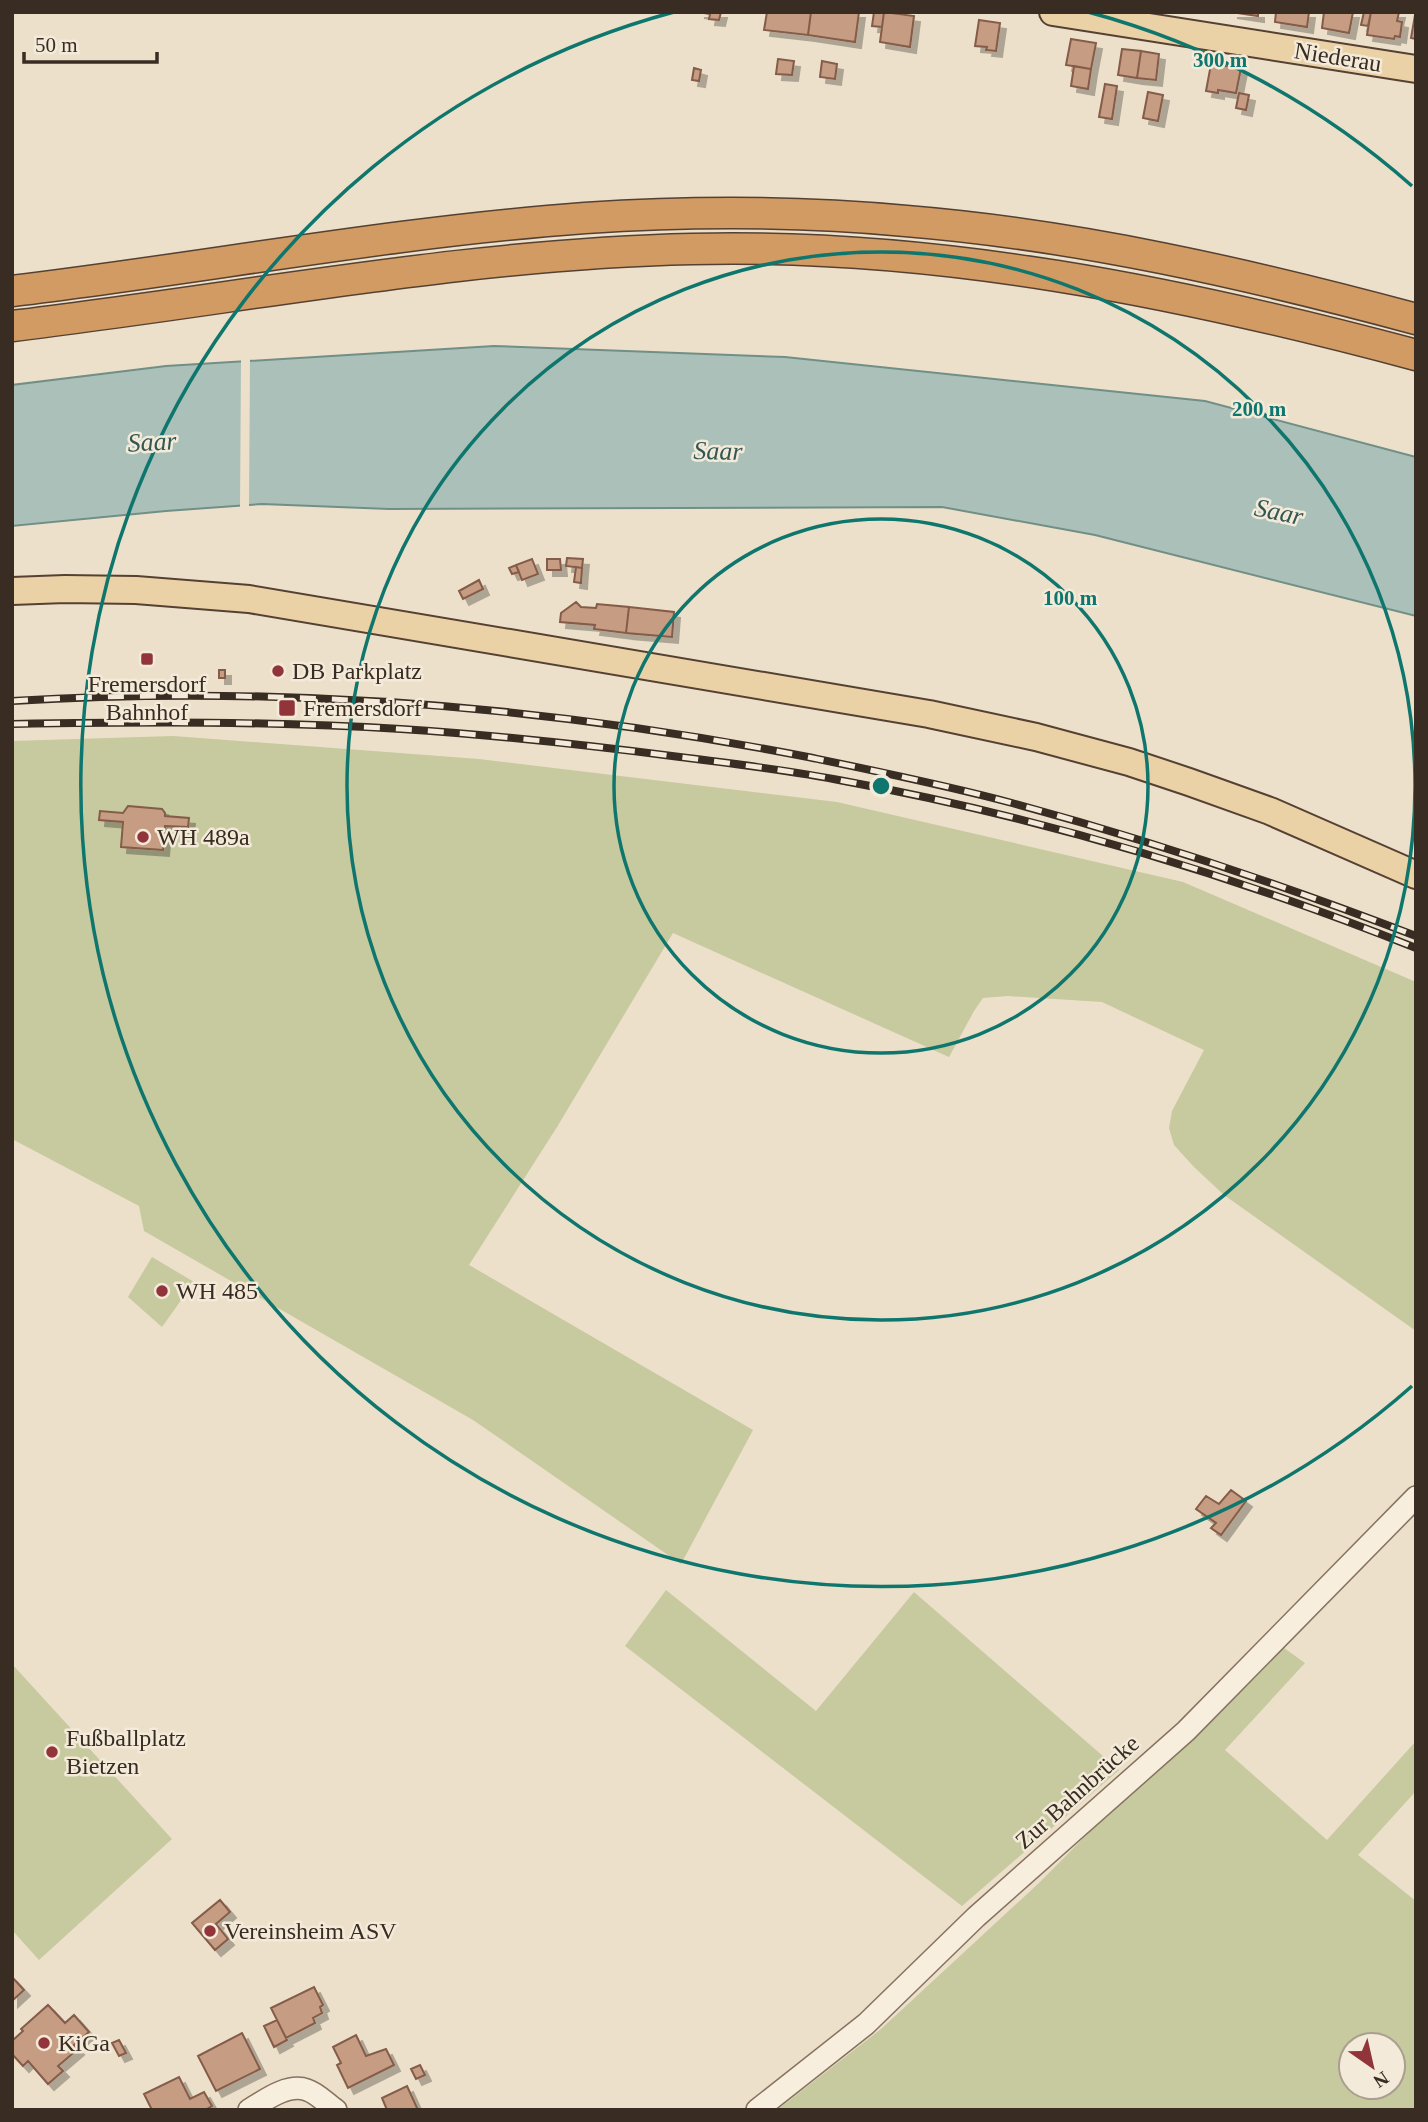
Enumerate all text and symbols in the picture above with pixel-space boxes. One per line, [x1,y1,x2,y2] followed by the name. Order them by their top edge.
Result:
[24,21,158,65] scale bar
[35,33,78,57] text: 50 m
[1293,37,1383,77] street label: Niederau
[1193,48,1248,72] text: 300 m
[1232,397,1287,421] text: 200 m
[127,426,178,458] water label: Saar
[693,436,744,466] water label: Saar
[1252,493,1307,531] water label: Saar
[1043,586,1098,610] text: 100 m
[139,651,155,667] marker: Fremersdorf Bahnhof
[292,658,422,684] place label: DB Parkplatz
[270,663,286,679] marker: DB Parkplatz
[88,671,206,725] place label: Fremersdorf Bahnhof
[303,695,422,721] place label: Fremersdorf
[277,698,297,718] marker: Fremersdorf
[869,774,893,798] centre of rings
[157,824,250,850] place label: WH 489a
[135,829,151,845] marker: WH 489a
[176,1278,258,1304] place label: WH 485
[154,1283,170,1299] marker: WH 485
[66,1725,186,1779] place label: Fußballplatz Bietzen
[1010,1730,1144,1854] street label: Zur Bahnbrücke
[44,1744,60,1760] marker: Fußballplatz Bietzen
[224,1918,397,1944] place label: Vereinsheim ASV
[202,1923,218,1939] marker: Vereinsheim ASV
[58,2030,110,2056] place label: KiGa
[1337,2031,1407,2101] north arrow
[36,2035,52,2051] marker: KiGa
[1369,2067,1393,2092] text: N

